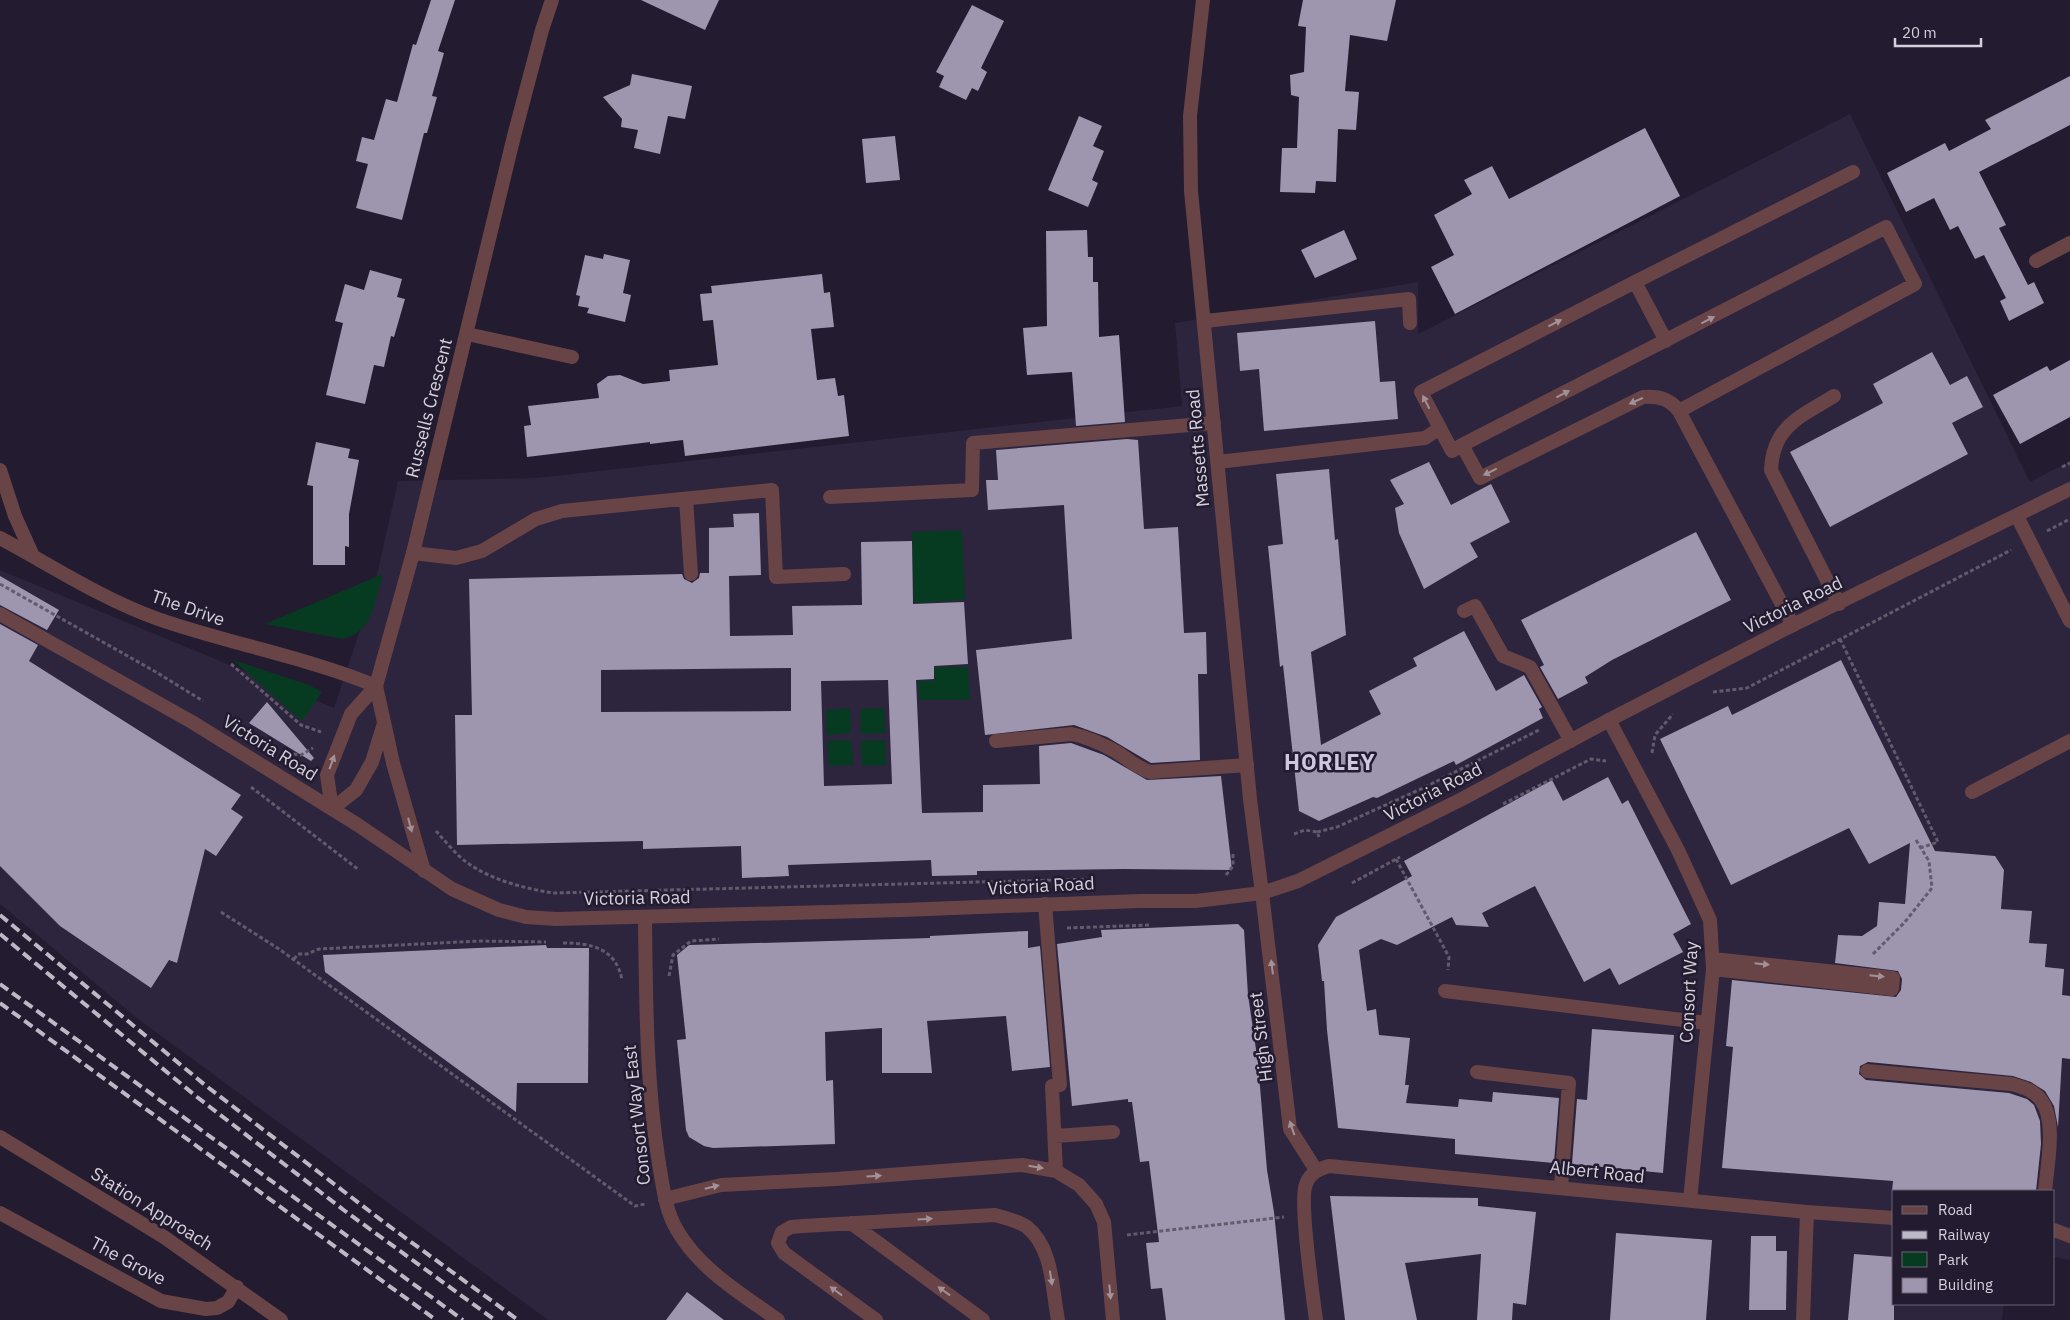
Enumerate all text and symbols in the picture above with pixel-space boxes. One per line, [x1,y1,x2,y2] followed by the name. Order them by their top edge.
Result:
[1895,15,1981,47] scale bar
[1902,23,1937,42] text: 20 m
[1700,316,1715,324] one-way arrow
[1548,319,1562,327] one-way arrow
[400,335,457,480] street label: Russells Crescent
[1181,388,1214,508] street label: Massetts Road
[1556,390,1570,398] one-way arrow
[1422,395,1430,410] one-way arrow
[1629,397,1643,405] one-way arrow
[1483,468,1498,477] one-way arrow
[1740,571,1846,638] street label: Victoria Road
[148,584,228,631] street label: The Drive
[219,709,322,786] street label: Victoria Road
[1284,747,1376,776] district label: HORLEY
[329,754,336,769] one-way arrow
[1380,757,1486,826] street label: Victoria Road
[406,818,414,833] one-way arrow
[987,871,1095,900] street label: Victoria Road
[583,885,691,910] street label: Victoria Road
[1674,940,1703,1043] street label: Consort Way
[1268,959,1276,975] one-way arrow
[1754,960,1770,968] one-way arrow
[1869,972,1885,980] one-way arrow
[1244,991,1277,1083] street label: High Street
[618,1044,655,1186] street label: Consort Way East
[1288,1120,1296,1135] one-way arrow
[1548,1155,1646,1188] street label: Albert Road
[87,1162,218,1255] street label: Station Approach
[1029,1163,1045,1171] one-way arrow
[867,1172,883,1180] one-way arrow
[705,1183,720,1191] one-way arrow
[1892,1190,2055,1305] legend
[1938,1200,1973,1219] text: Road
[917,1214,933,1222] one-way arrow
[1938,1225,1991,1244] text: Railway
[87,1231,170,1290] street label: The Grove
[1938,1250,1968,1269] text: Park
[1047,1270,1055,1286] one-way arrow
[1938,1275,1993,1294] text: Building
[1107,1284,1115,1300] one-way arrow
[829,1286,843,1296] one-way arrow
[937,1286,951,1296] one-way arrow

